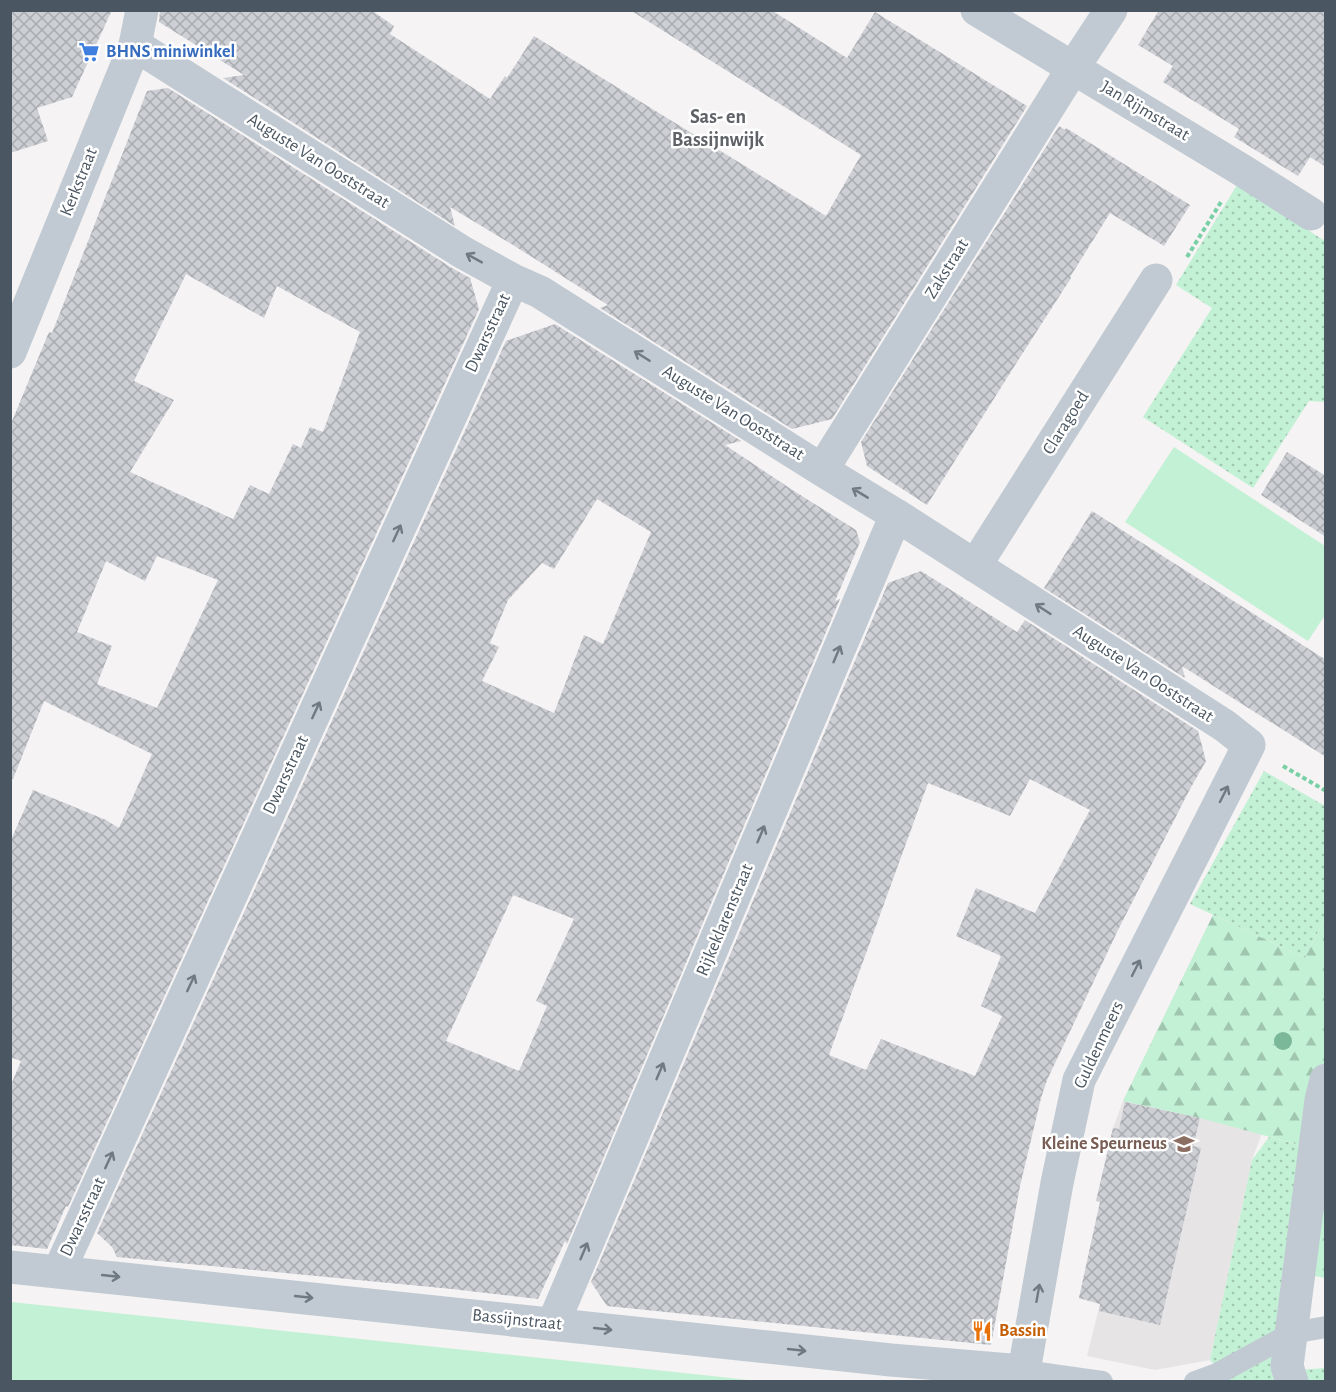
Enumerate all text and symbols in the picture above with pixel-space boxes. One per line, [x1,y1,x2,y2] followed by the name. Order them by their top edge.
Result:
[77,40,101,64] supermarket icon: BHNS miniwinkel
[106,43,235,61] place label: BHNS miniwinkel
[1098,78,1193,144] street label: Jan Rijmstraat
[672,107,764,150] district label: Sas- en Bassijnwijk
[244,110,392,212] street label: Auguste Van Ooststraat
[57,145,101,219] street label: Kerkstraat
[922,236,972,302] street label: Zakstraat
[465,252,483,263] one-way arrow
[462,291,514,375] street label: Dwarsstraat
[634,350,651,362] one-way arrow
[659,362,807,464] street label: Auguste Van Ooststraat
[1040,388,1092,458] street label: Claragoed
[852,487,869,499] one-way arrow
[391,525,403,543] one-way arrow
[1035,603,1052,615] one-way arrow
[1070,622,1217,726] street label: Auguste Van Ooststraat
[832,646,843,664] one-way arrow
[310,702,322,720] one-way arrow
[260,733,312,817] street label: Dwarsstraat
[1219,786,1230,804] one-way arrow
[756,825,767,844] one-way arrow
[693,861,757,979] street label: Rijkeklarenstraat
[1131,960,1142,978] one-way arrow
[185,975,197,993] one-way arrow
[1071,998,1127,1092] street label: Guldenmeers
[655,1063,666,1081] one-way arrow
[1172,1132,1196,1156] school or university icon: Kleine Speurneus
[1041,1135,1167,1153] place label: Kleine Speurneus
[104,1152,116,1170] one-way arrow
[57,1175,109,1259] street label: Dwarsstraat
[579,1242,590,1261] one-way arrow
[100,1271,120,1282] one-way arrow
[1033,1283,1044,1303] one-way arrow
[294,1292,314,1303] one-way arrow
[471,1306,563,1334] street label: Bassijnstraat
[970,1319,994,1343] restaurant icon: Bassin
[999,1322,1046,1340] place label: Bassin
[592,1324,612,1335] one-way arrow
[786,1345,806,1356] one-way arrow

